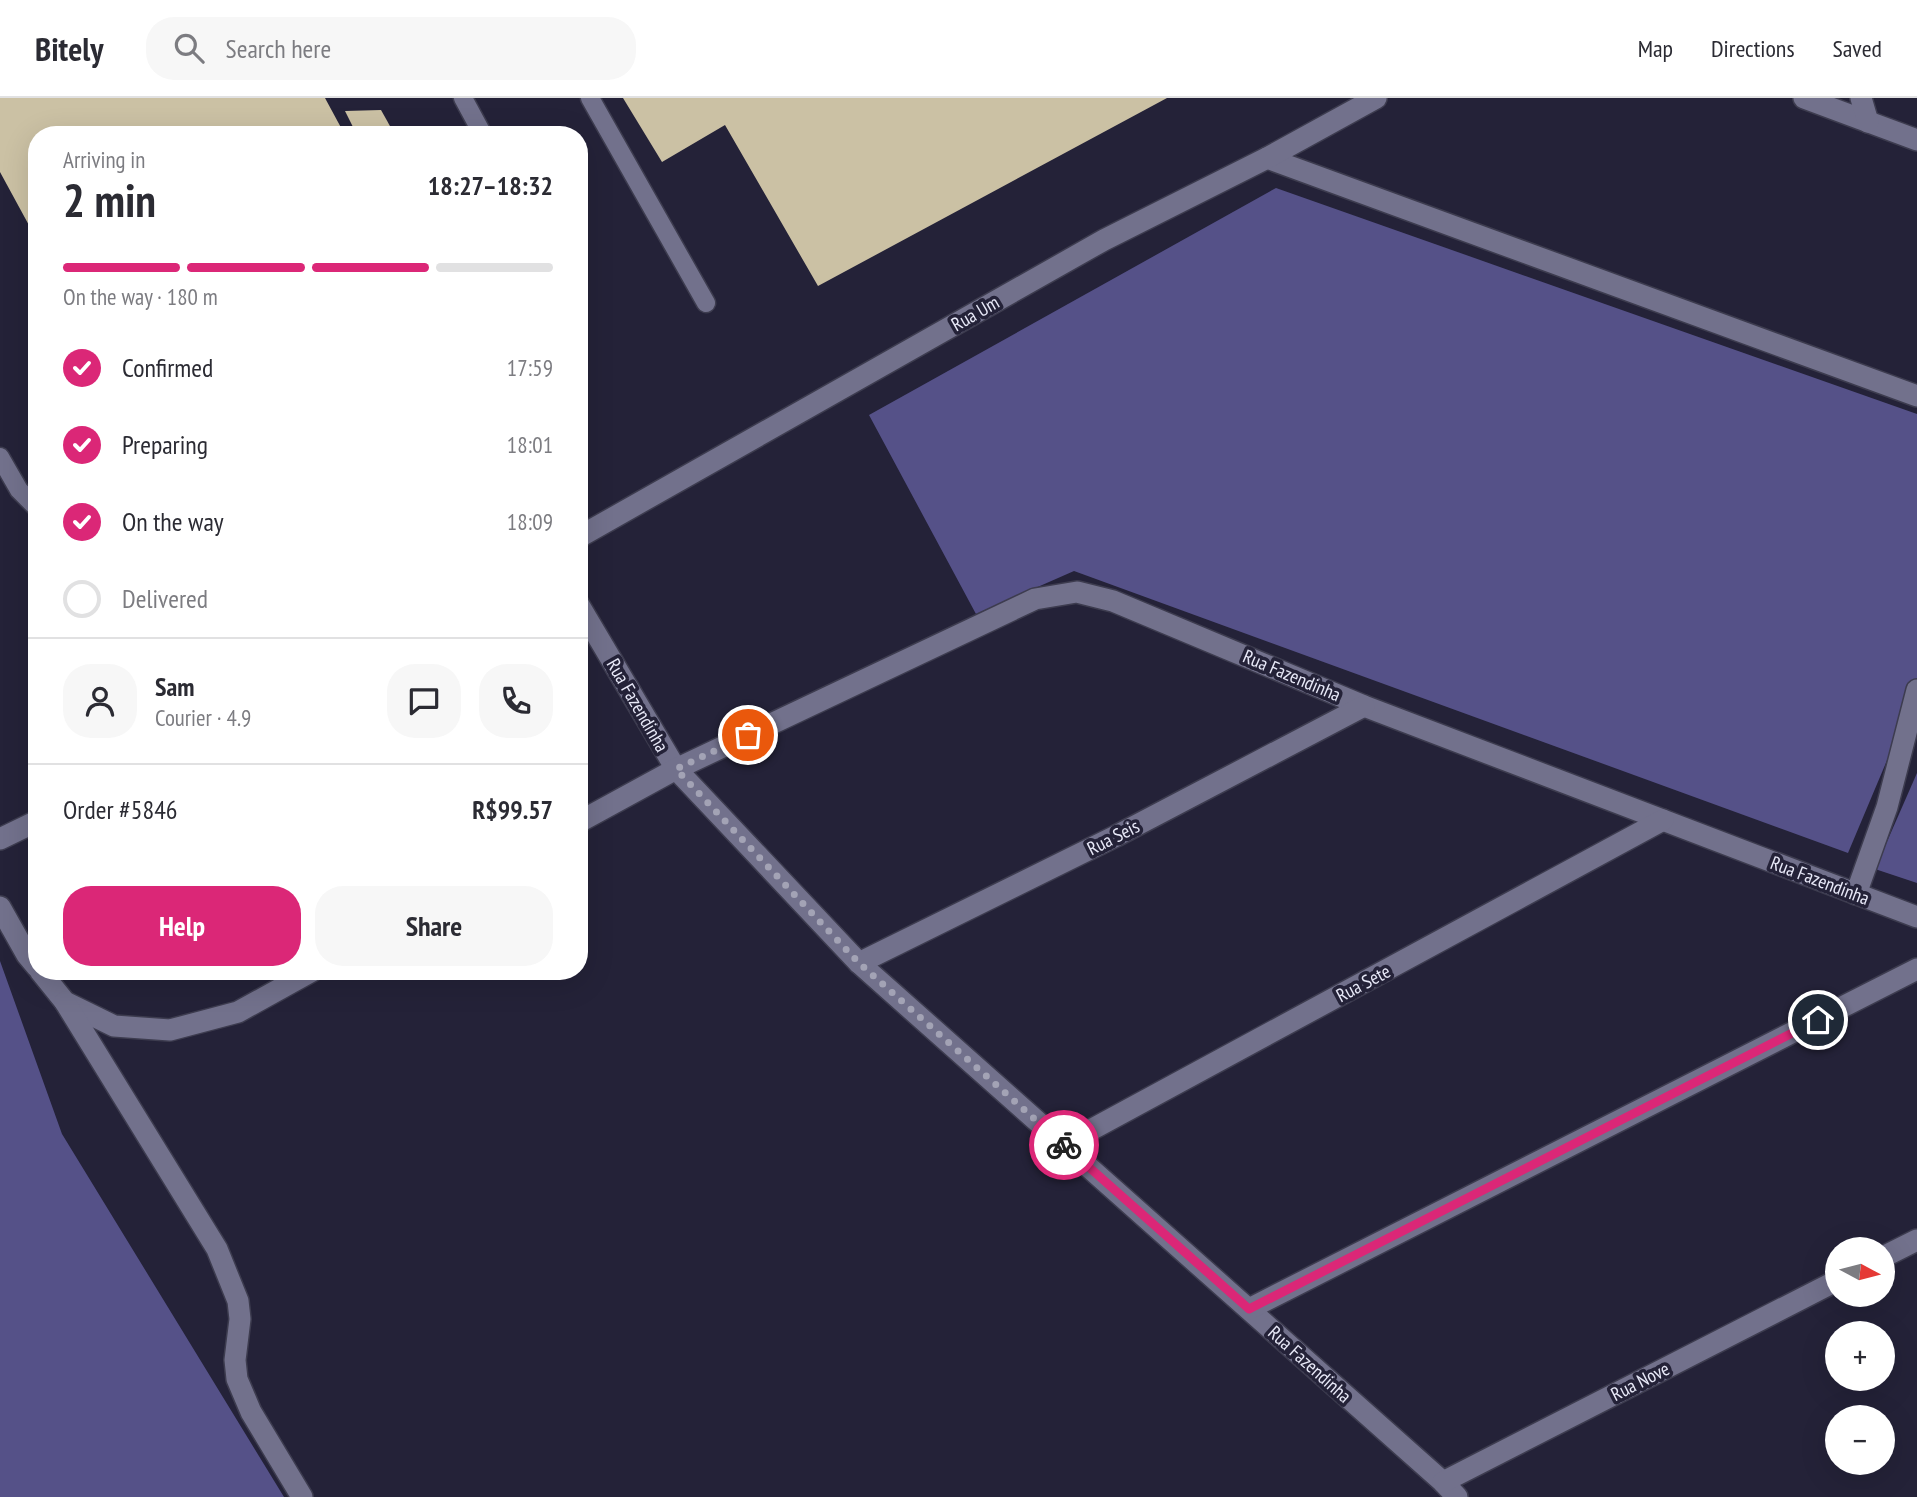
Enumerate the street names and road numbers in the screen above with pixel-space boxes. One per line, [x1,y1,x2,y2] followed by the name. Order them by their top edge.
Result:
[947,290,1003,336] street label: Rua Um
[1239,644,1345,706] street label: Rua Fazendinha
[602,654,674,756] street label: Rua Fazendinha
[1083,814,1143,860] street label: Rua Seis
[1767,850,1873,910] street label: Rua Fazendinha
[1332,959,1394,1007] street label: Rua Sete
[1263,1320,1357,1408] street label: Rua Fazendinha
[1607,1356,1673,1406] street label: Rua Nove

